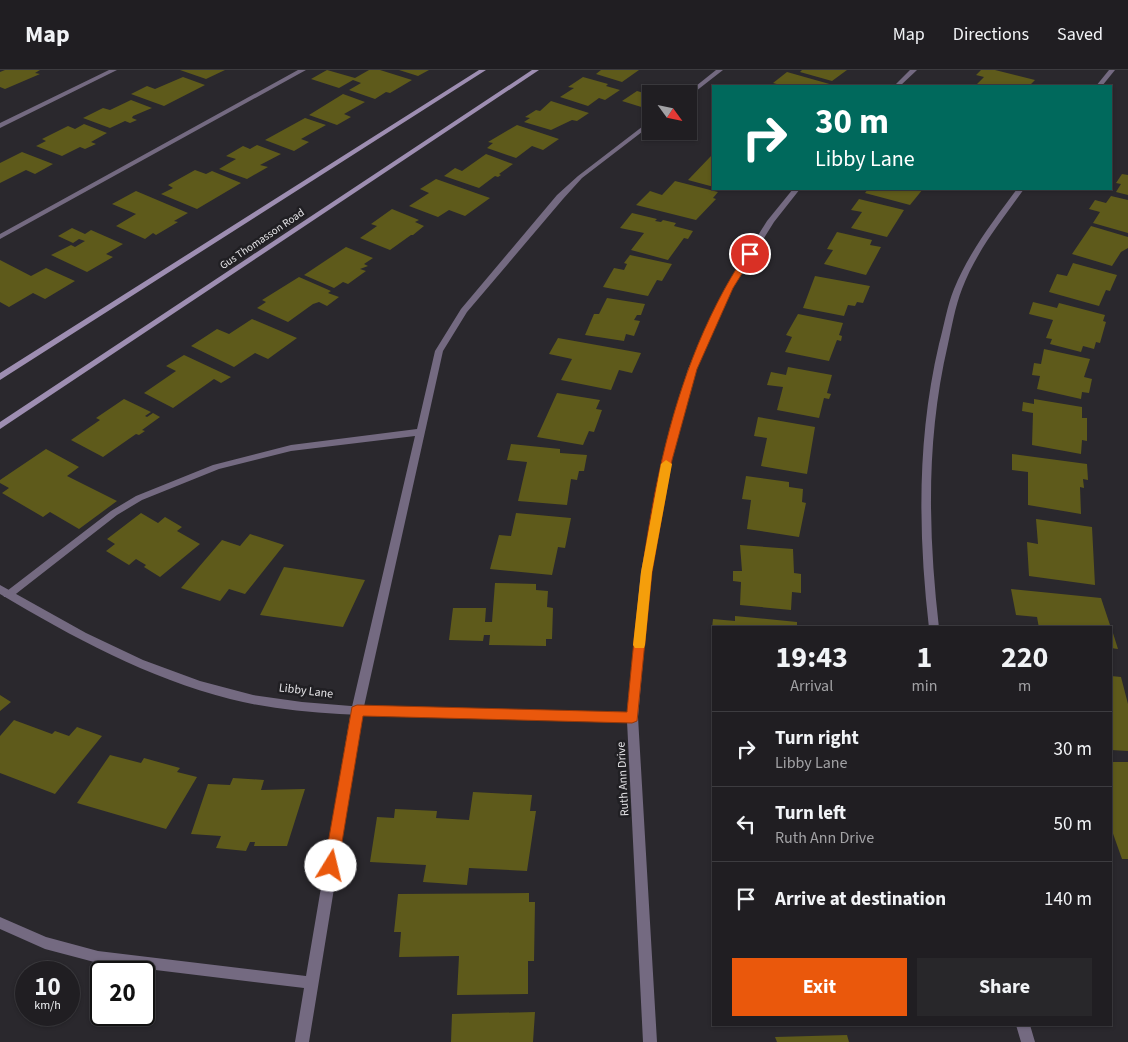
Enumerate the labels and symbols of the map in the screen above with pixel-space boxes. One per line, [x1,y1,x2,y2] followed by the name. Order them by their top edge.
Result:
[642,85,698,140] north arrow
[217,205,307,273] street label: Gus Thomasson Road
[729,233,771,275] pin
[278,679,334,703] street label: Libby Lane
[613,741,633,817] street label: Ruth Ann Drive
[304,839,356,891] position arrow
[90,961,155,1026] speed limit sign: 20

